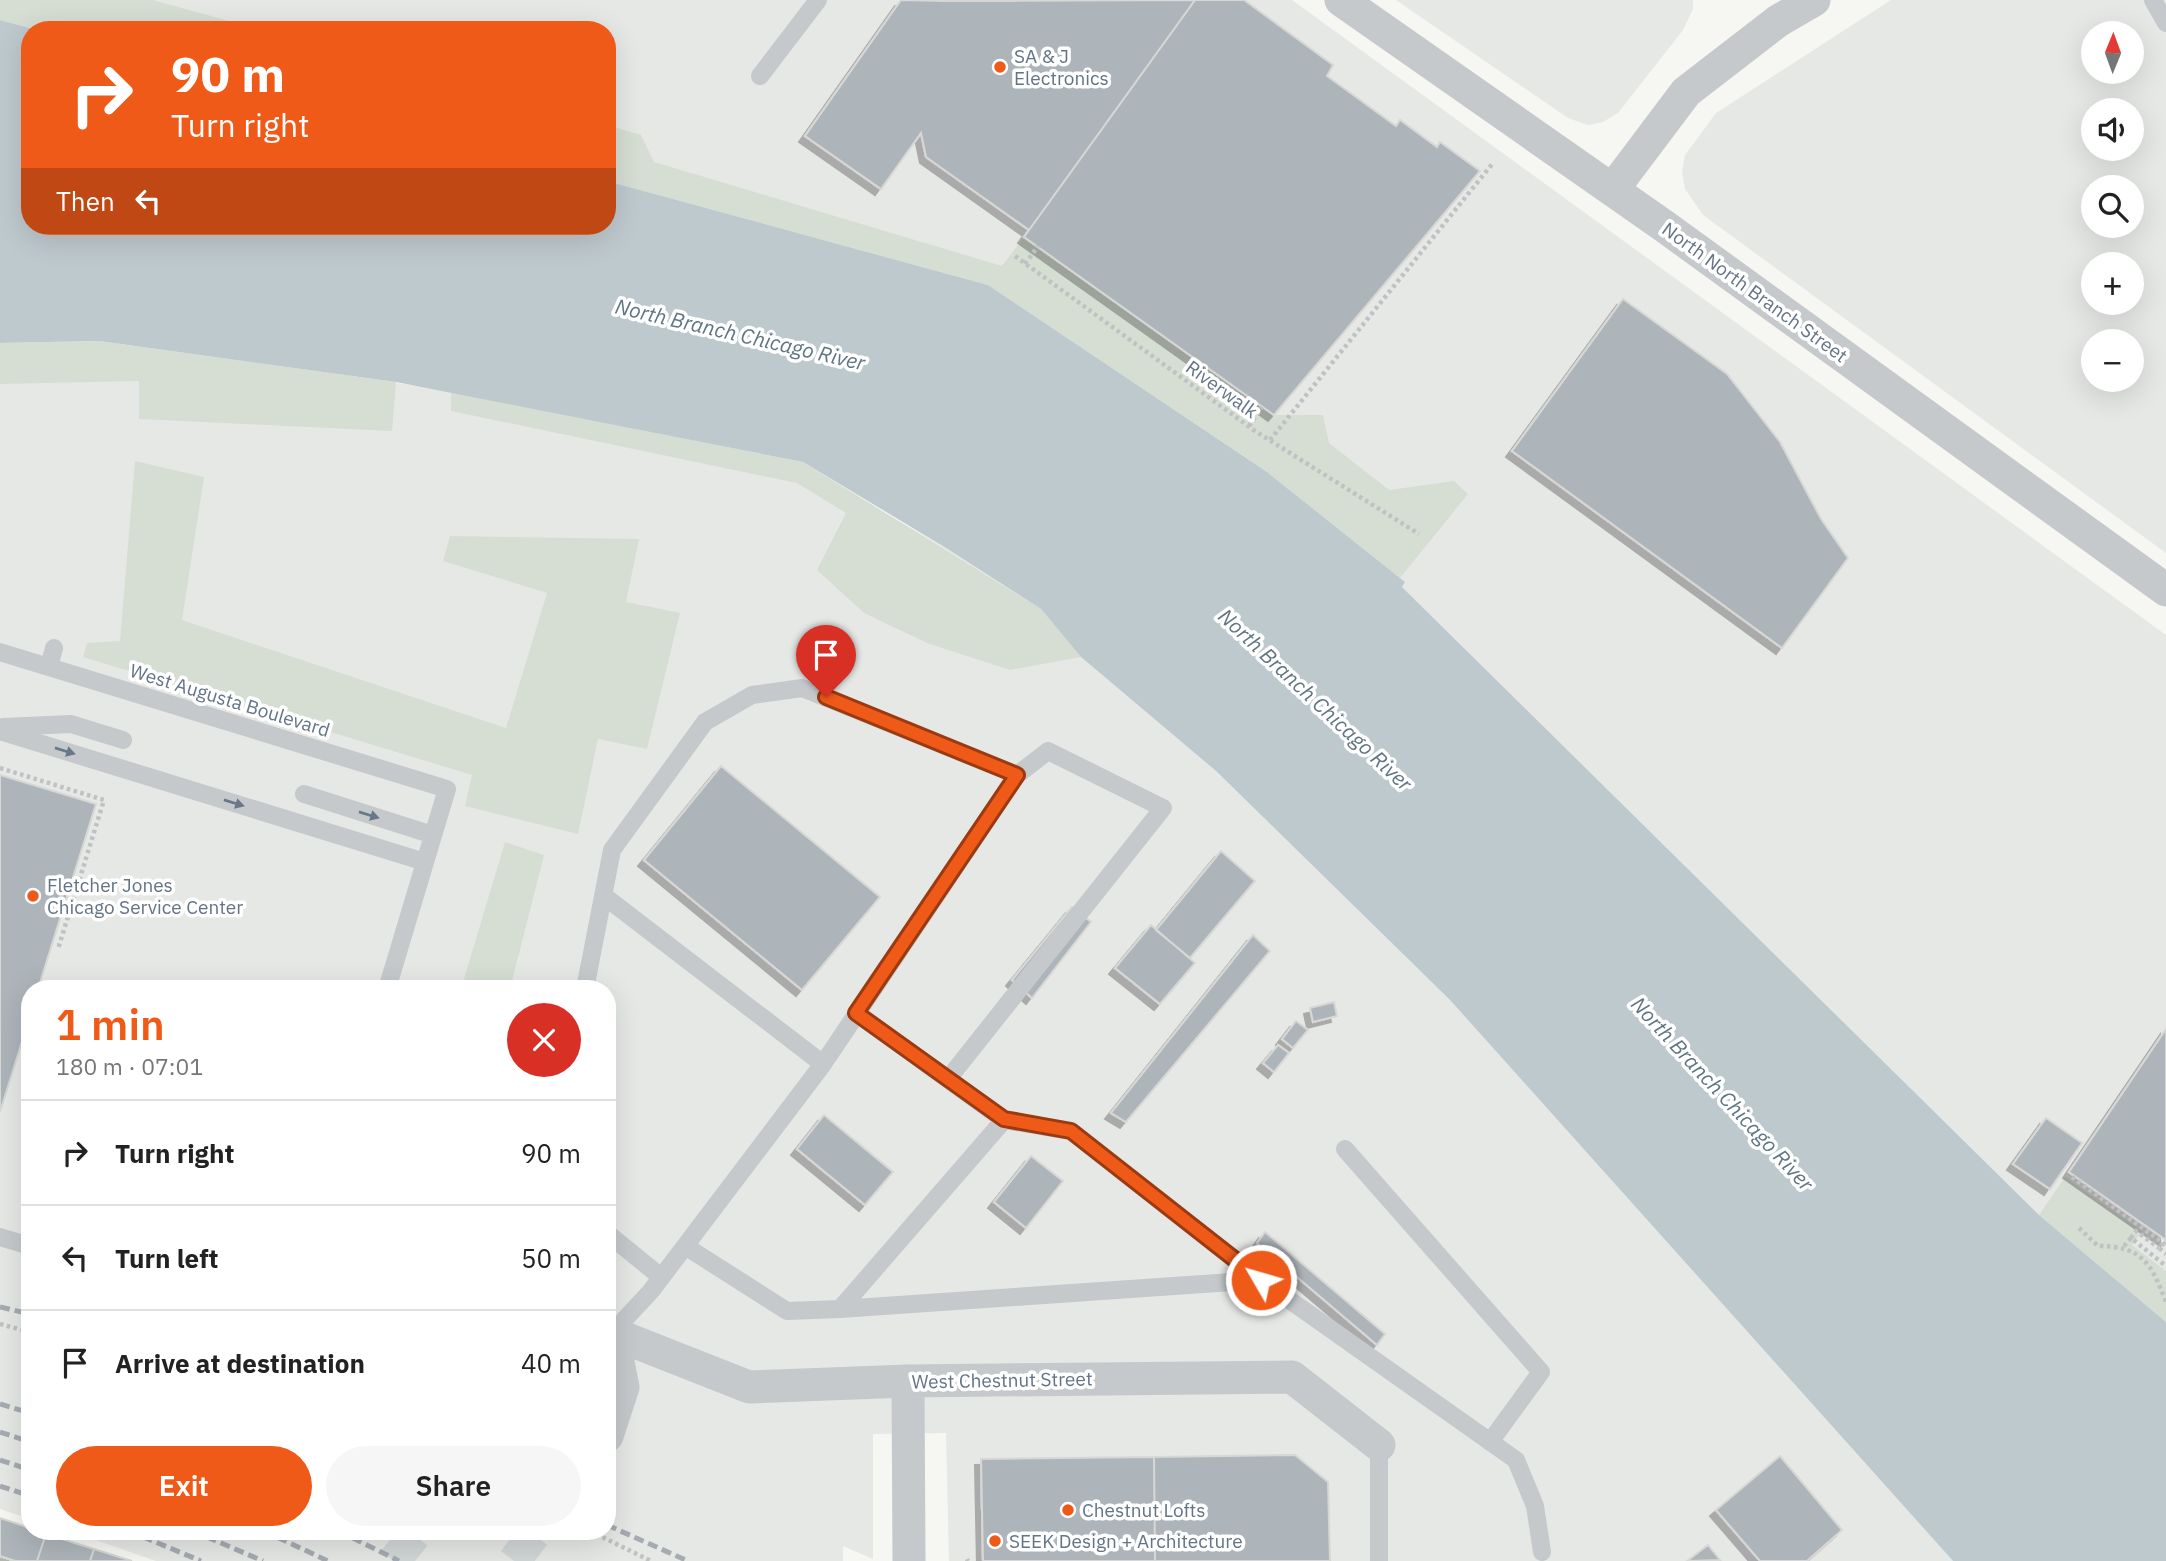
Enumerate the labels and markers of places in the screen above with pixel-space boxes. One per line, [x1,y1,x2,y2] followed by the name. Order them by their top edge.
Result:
[1014,44,1109,90] place label: SA & J Electronics
[992,59,1008,75] marker: SA & J Electronics
[796,625,856,697] pin
[47,873,243,919] place label: Fletcher Jones Chicago Service Center
[25,888,41,904] marker: Fletcher Jones Chicago Service Center
[1082,1498,1205,1522] place label: Chestnut Lofts
[1060,1502,1076,1518] marker: Chestnut Lofts
[1009,1529,1243,1553] place label: SEEK Design + Architecture
[987,1533,1003,1549] marker: SEEK Design + Architecture

